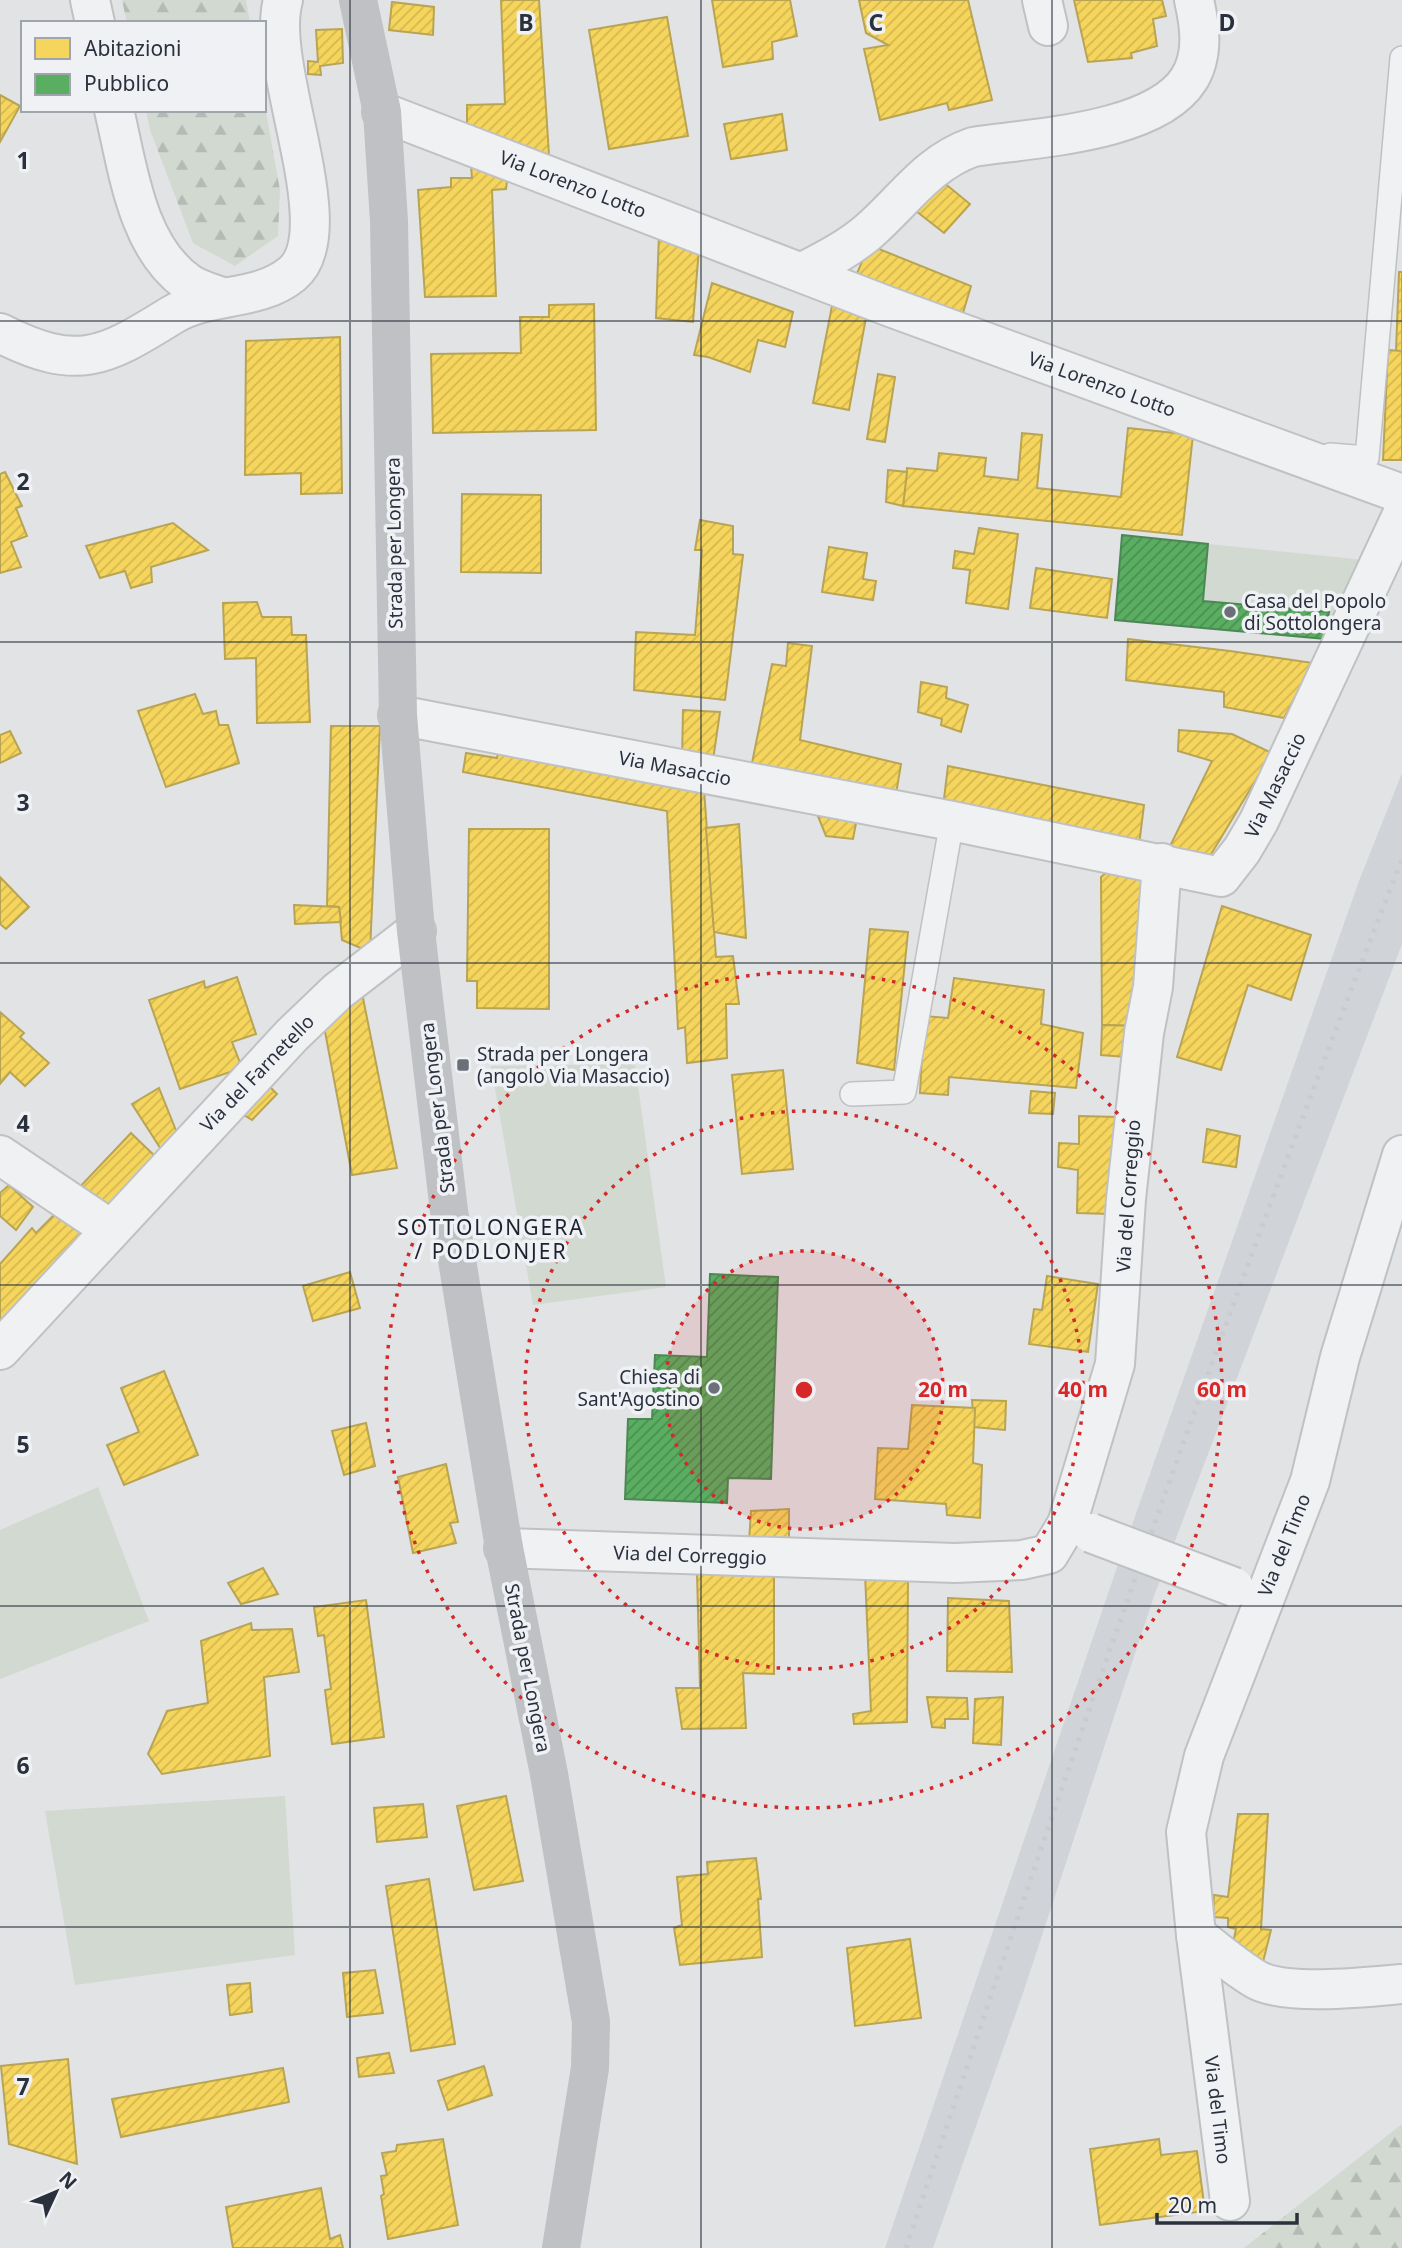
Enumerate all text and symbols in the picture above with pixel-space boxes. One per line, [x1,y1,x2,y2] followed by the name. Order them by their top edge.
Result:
[518,6,534,38] text: B
[869,6,884,38] text: C
[1219,6,1235,38] text: D
[21,21,266,112] legend
[84,34,182,62] text: Abitazioni
[84,69,169,97] text: Pubblico
[16,144,30,176] text: 1
[496,144,650,224] street label: Via Lorenzo Lotto
[1025,345,1179,423] street label: Via Lorenzo Lotto
[380,457,408,629] street label: Strada per Longera
[16,465,30,497] text: 2
[1244,588,1386,636] place label: Casa del Popolo di Sottolongera
[1222,604,1238,620] marker: Casa del Popolo di Sottolongera
[1238,728,1312,842] street label: Via Masaccio
[616,744,734,792] street label: Via Masaccio
[16,786,30,818] text: 3
[194,1009,320,1137] street label: Via del Farnetello
[414,1021,460,1195] street label: Strada per Longera
[477,1041,670,1089] place label: Strada per Longera (angolo Via Masaccio)
[455,1057,471,1073] marker: Strada per Longera (angolo Via Masaccio)
[16,1107,30,1139] text: 4
[1110,1119,1146,1273] street label: Via del Correggio
[397,1213,585,1265] district label: SOTTOLONGERA / PODLONJER
[578,1364,700,1412] place label: Chiesa di Sant'Agostino
[918,1375,968,1403] text: 20 m
[1058,1375,1108,1403] text: 40 m
[1197,1375,1247,1403] text: 60 m
[792,1378,816,1402] centre of rings
[706,1380,722,1396] marker: Chiesa di Sant'Agostino
[16,1428,30,1460] text: 5
[1252,1490,1316,1600] street label: Via del Timo
[613,1539,767,1571] street label: Via del Correggio
[499,1581,557,1755] street label: Strada per Longera
[16,1749,30,1781] text: 6
[1198,2054,1238,2166] street label: Via del Timo
[16,2070,30,2102] text: 7
[21,2157,91,2227] north arrow
[54,2166,83,2195] text: N
[1157,2182,1297,2226] scale bar
[1168,2191,1217,2219] text: 20 m

